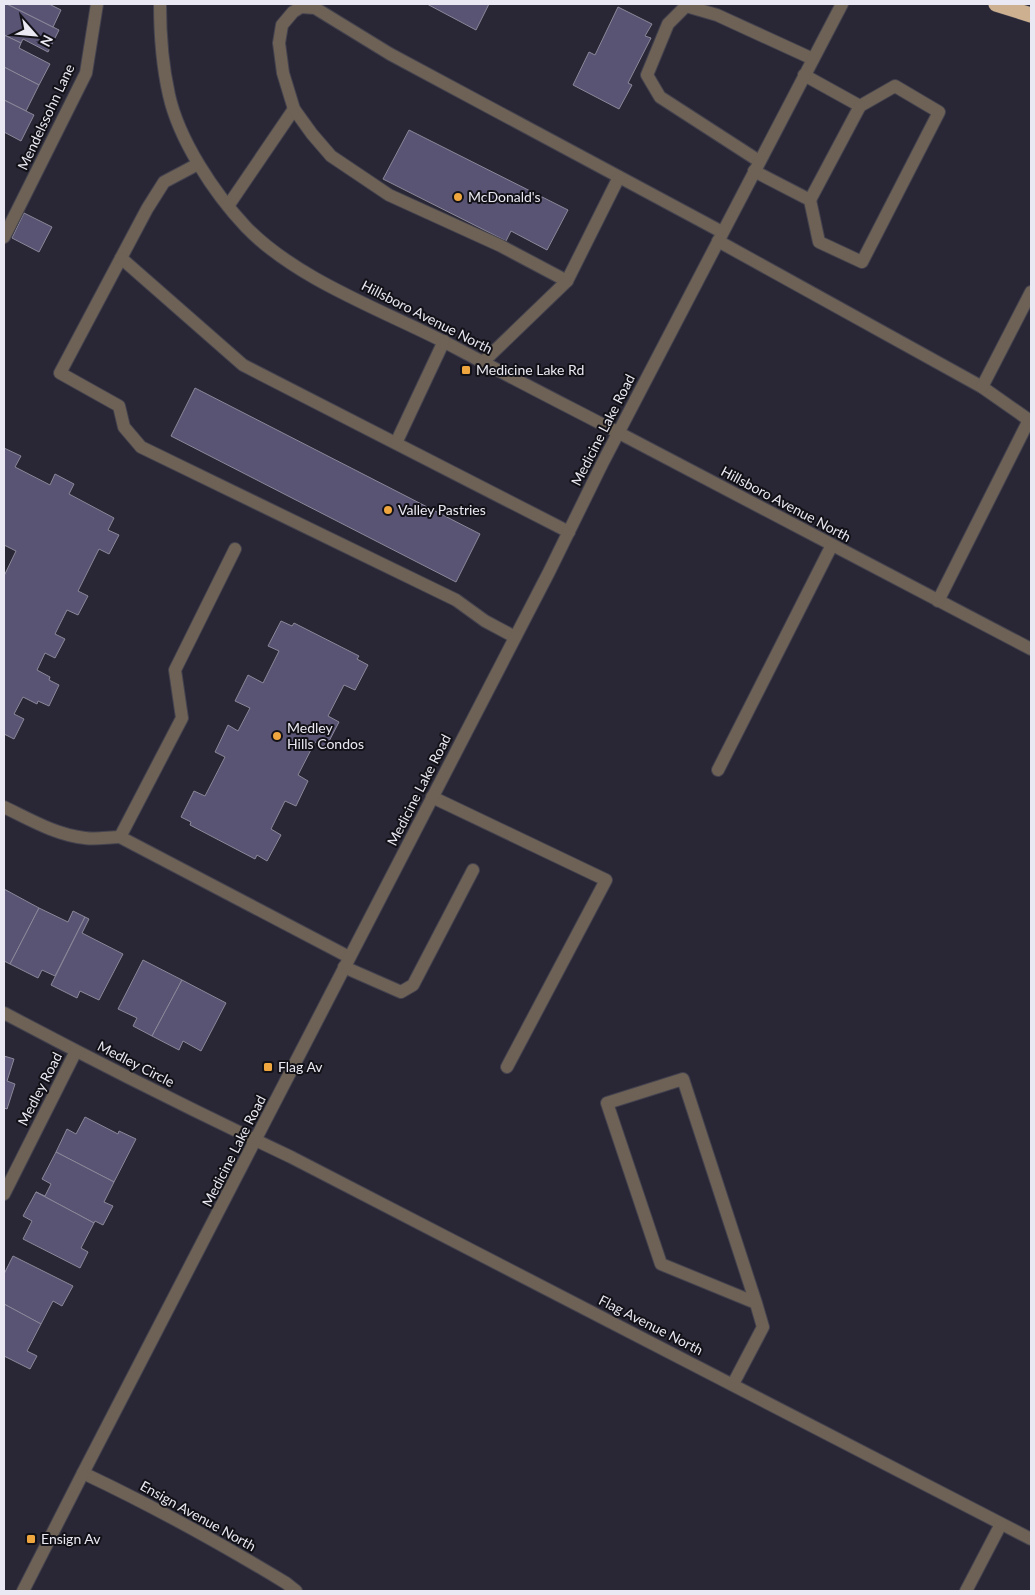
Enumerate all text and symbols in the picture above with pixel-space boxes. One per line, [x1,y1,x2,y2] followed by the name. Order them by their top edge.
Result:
[10,10,60,60] north arrow
[37,32,57,50] text: N
[14,61,78,173] street label: Mendelssohn Lane
[468,188,541,205] place label: McDonald's
[452,191,464,203] marker: McDonald's
[359,276,495,357] street label: Hillsboro Avenue North
[476,361,584,378] place label: Medicine Lake Rd
[460,364,472,376] marker: Medicine Lake Rd
[567,371,638,488] street label: Medicine Lake Road
[718,462,854,545] street label: Hillsboro Avenue North
[398,501,486,518] place label: Valley Pastries
[382,504,394,516] marker: Valley Pastries
[287,719,364,752] place label: Medley Hills Condos
[271,730,283,742] marker: Medley Hills Condos
[383,731,454,848] street label: Medicine Lake Road
[95,1037,177,1090] street label: Medley Circle
[14,1049,65,1128] street label: Medley Road
[278,1058,323,1075] place label: Flag Av
[262,1061,274,1073] marker: Flag Av
[198,1092,269,1209] street label: Medicine Lake Road
[596,1291,706,1358] street label: Flag Avenue North
[137,1477,259,1554] street label: Ensign Avenue North
[41,1530,101,1547] place label: Ensign Av
[25,1533,37,1545] marker: Ensign Av

